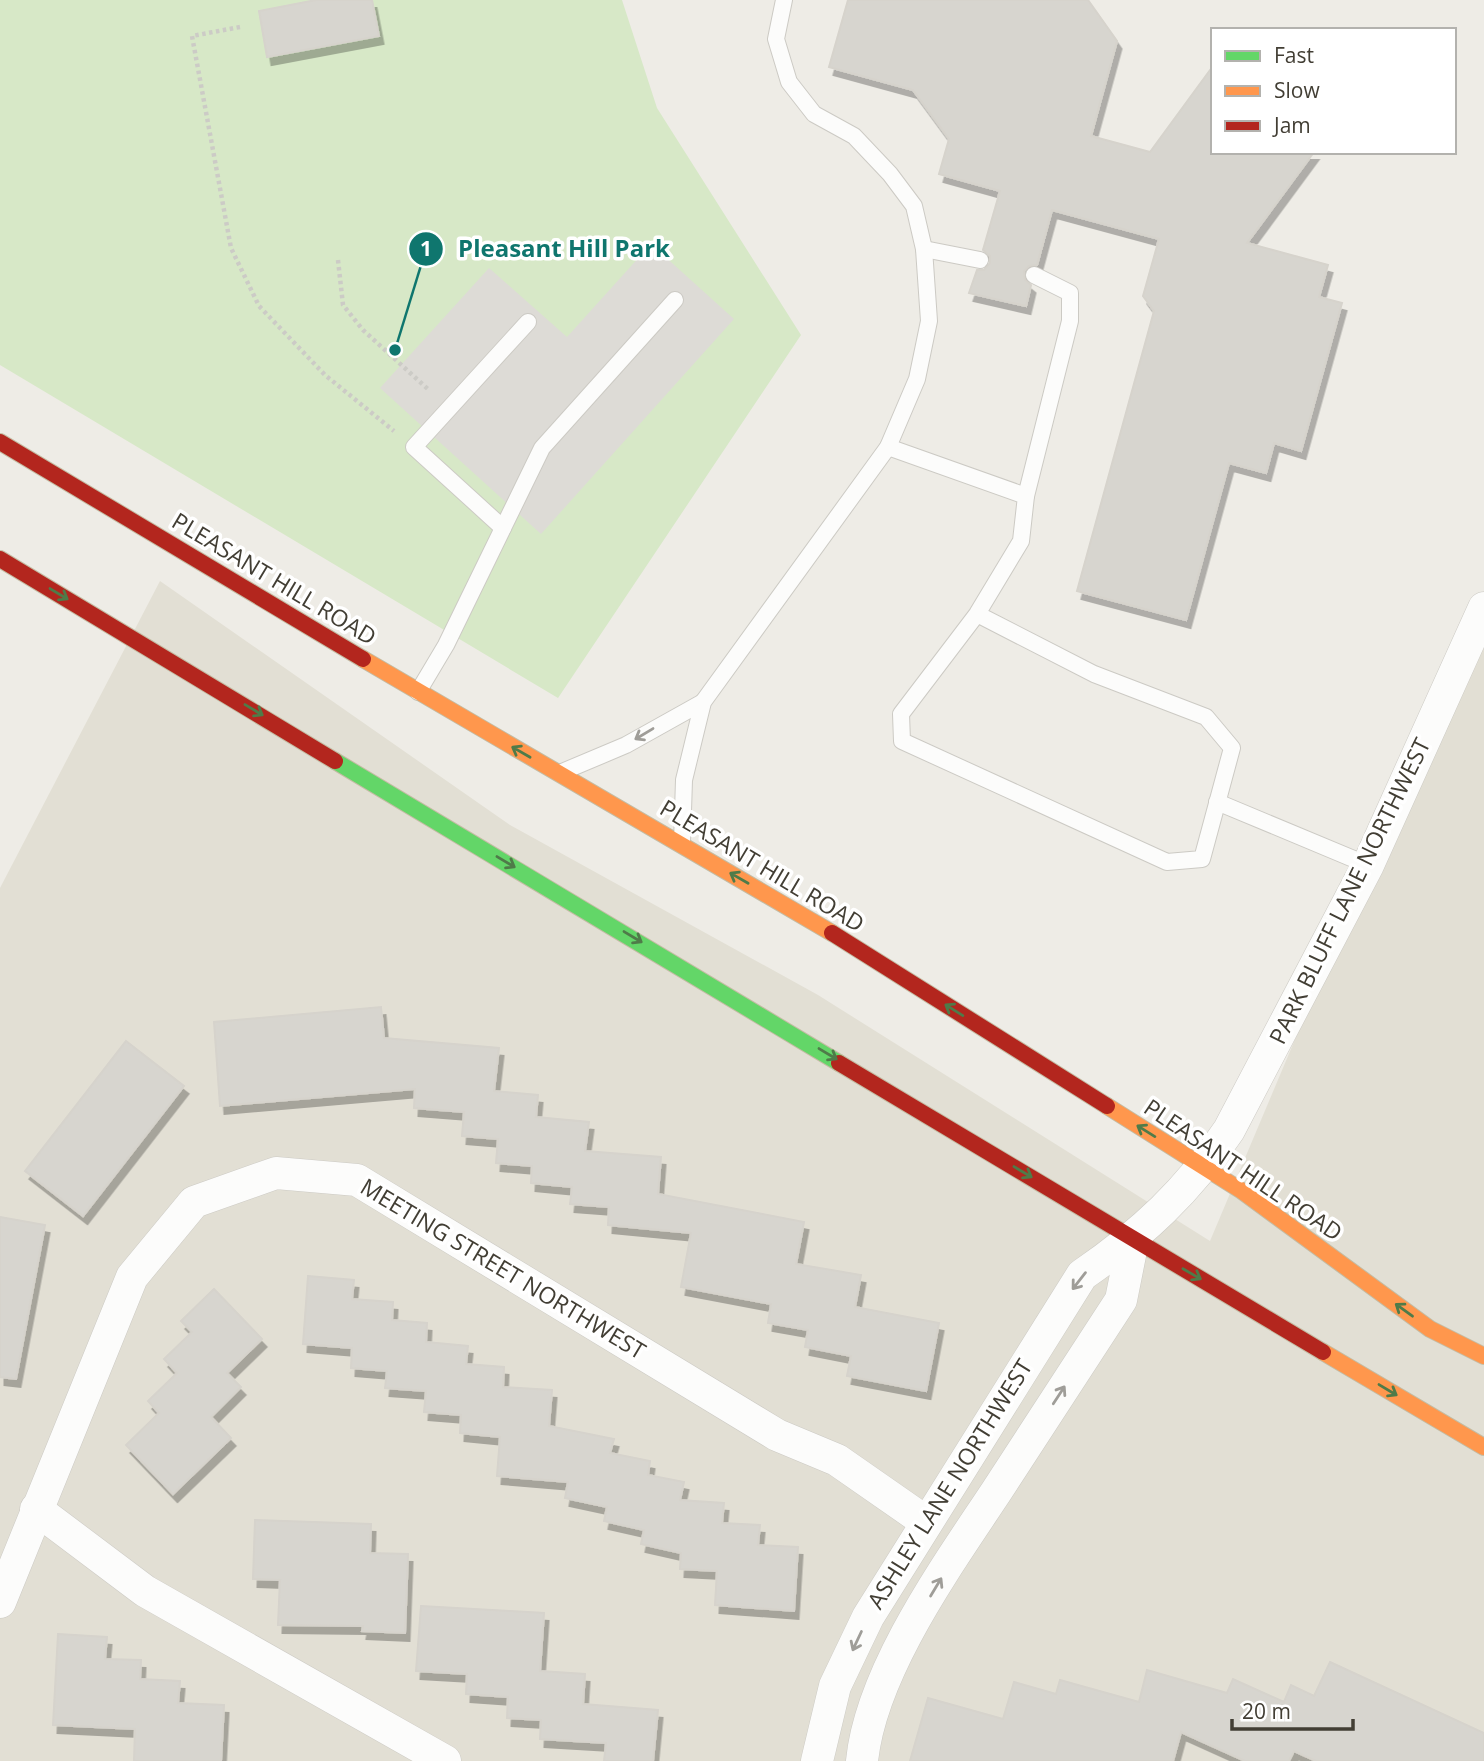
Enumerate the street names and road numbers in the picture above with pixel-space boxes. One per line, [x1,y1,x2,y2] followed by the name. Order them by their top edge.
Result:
[166,504,383,652] street label: PLEASANT HILL ROAD
[1261,732,1437,1049] street label: PARK BLUFF LANE NORTHWEST
[654,791,871,939] street label: PLEASANT HILL ROAD
[1138,1091,1349,1248] street label: PLEASANT HILL ROAD
[355,1170,652,1366] street label: MEETING STREET NORTHWEST
[859,1352,1039,1614] street label: ASHLEY LANE NORTHWEST

